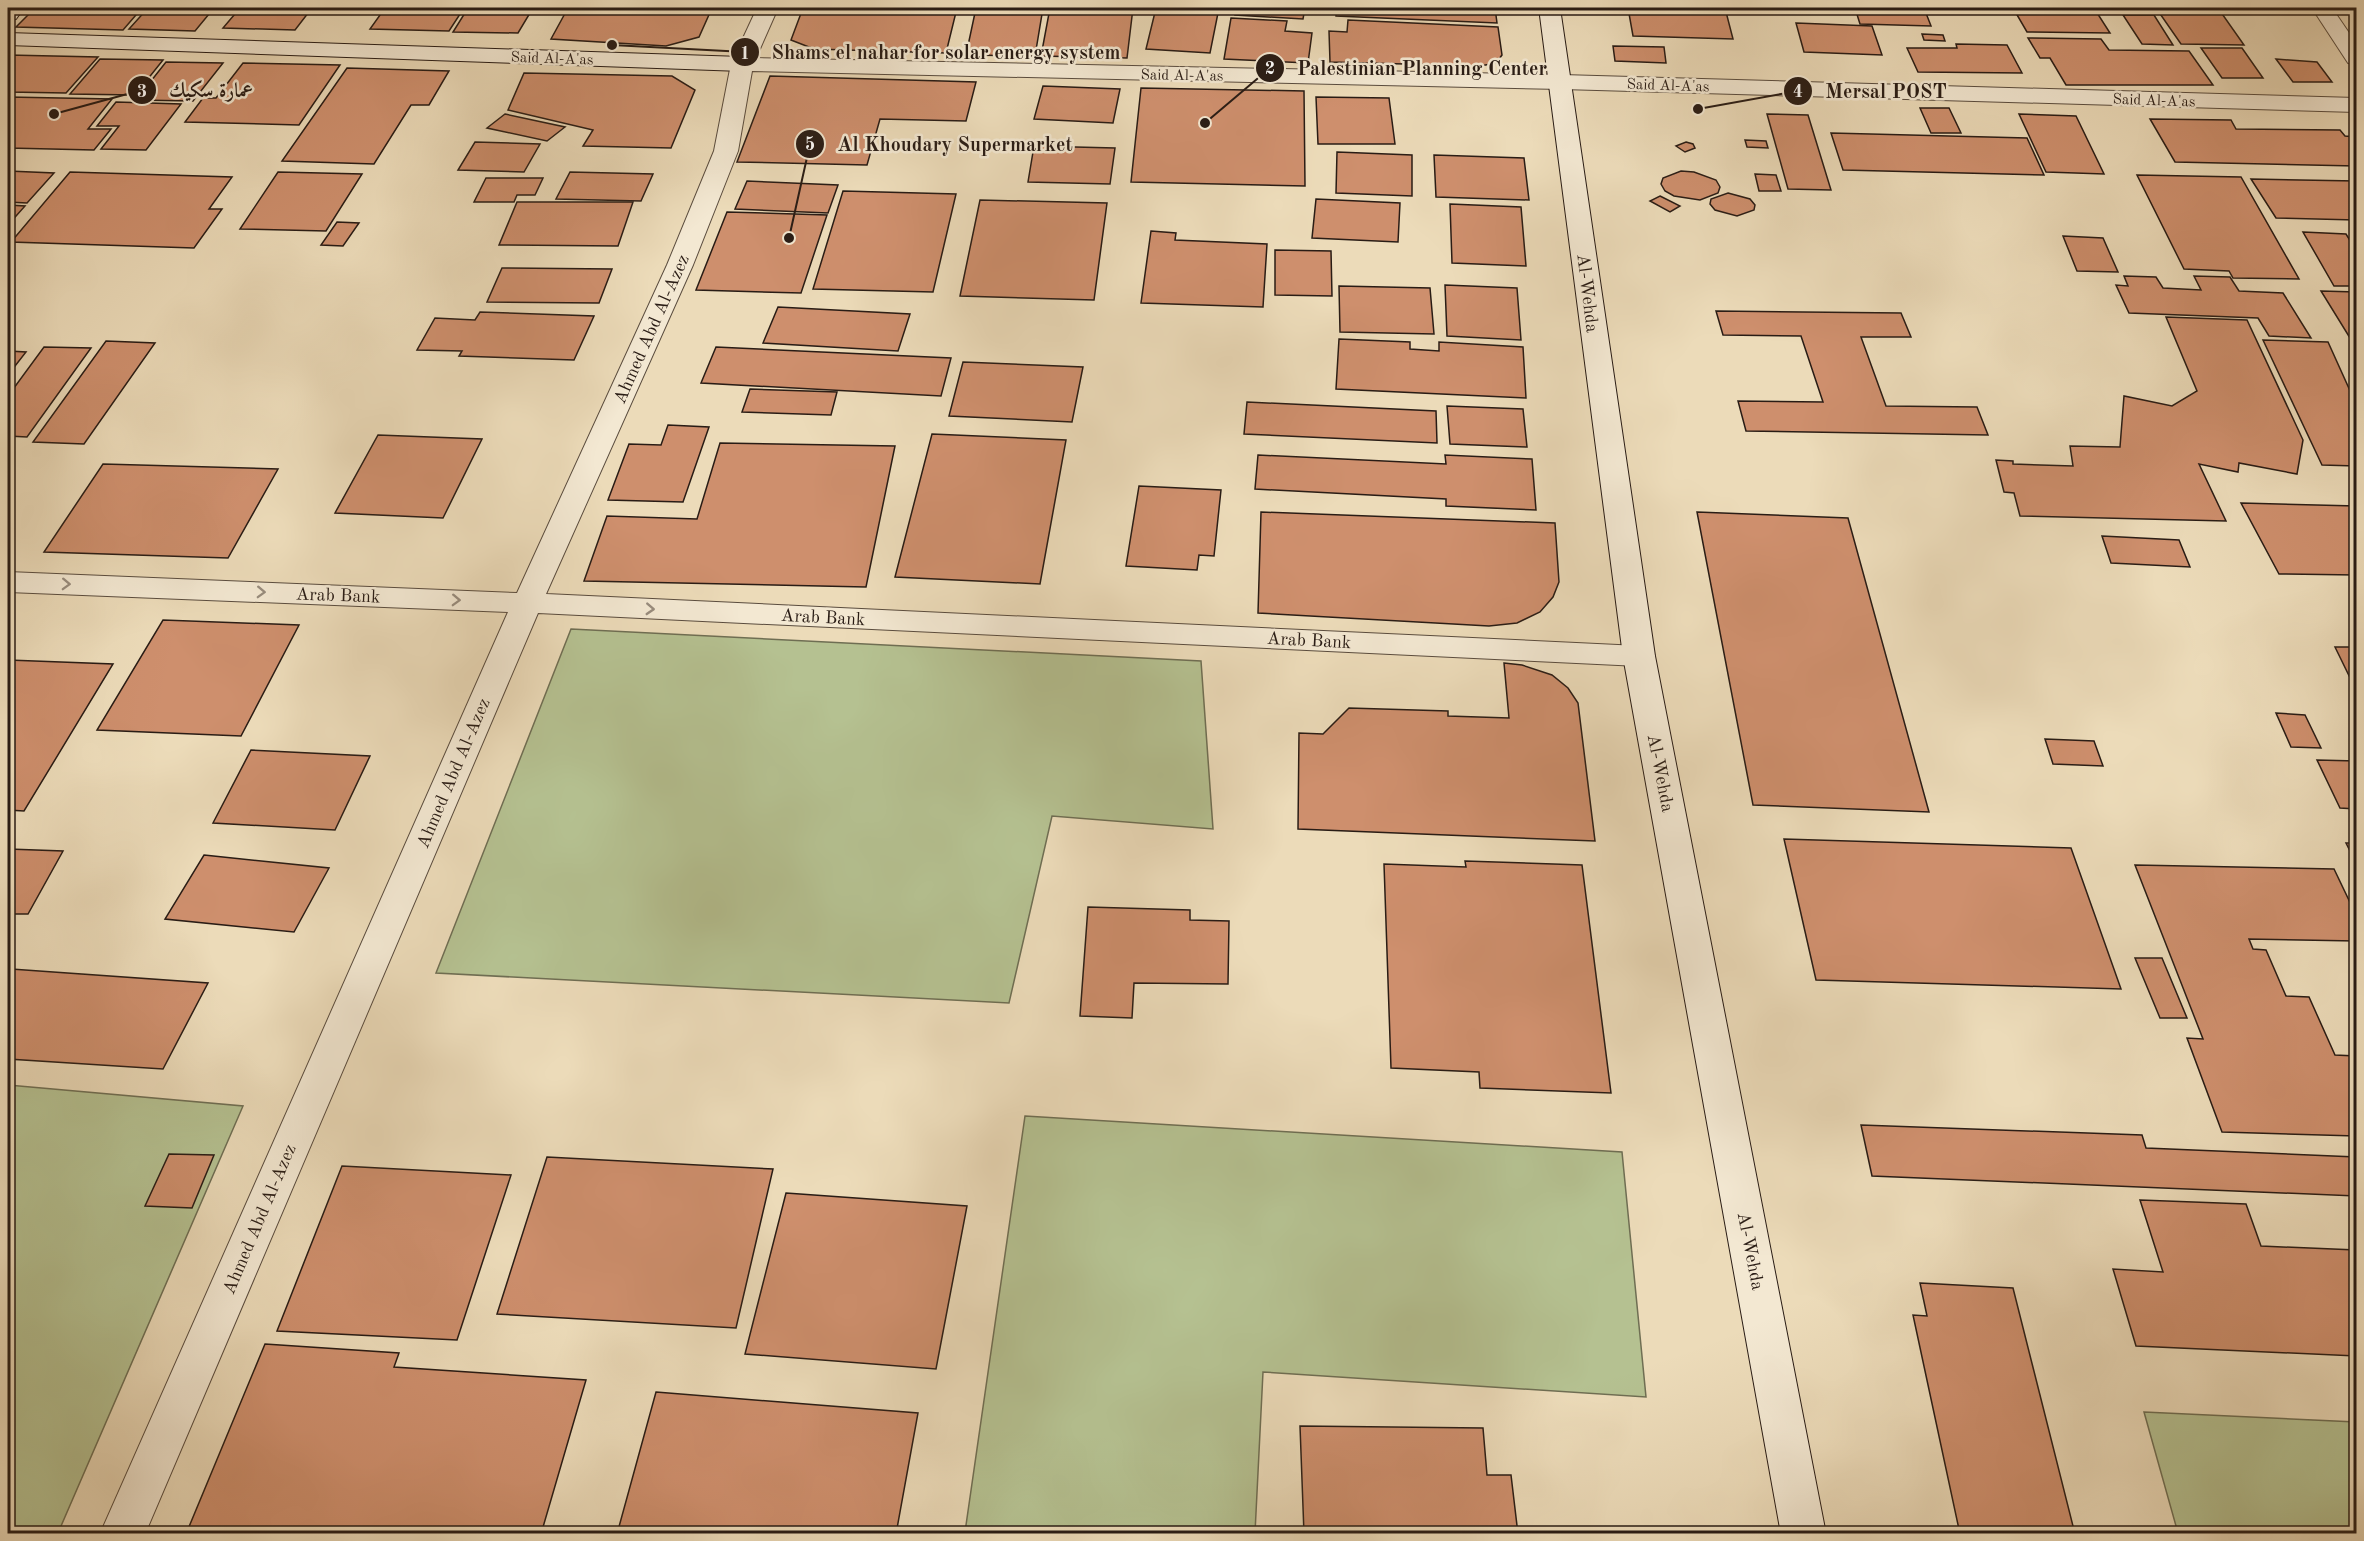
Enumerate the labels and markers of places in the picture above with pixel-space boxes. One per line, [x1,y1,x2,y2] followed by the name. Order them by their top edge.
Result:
[730,33,1133,71] callout: Shams el nahar for solar energy system
[1255,49,1559,87] callout: Palestinian Planning Center
[127,71,265,109] callout: عمارة سكيك
[1783,72,1958,110] callout: Mersal POST
[795,125,1084,163] callout: Al Khoudary Supermarket

